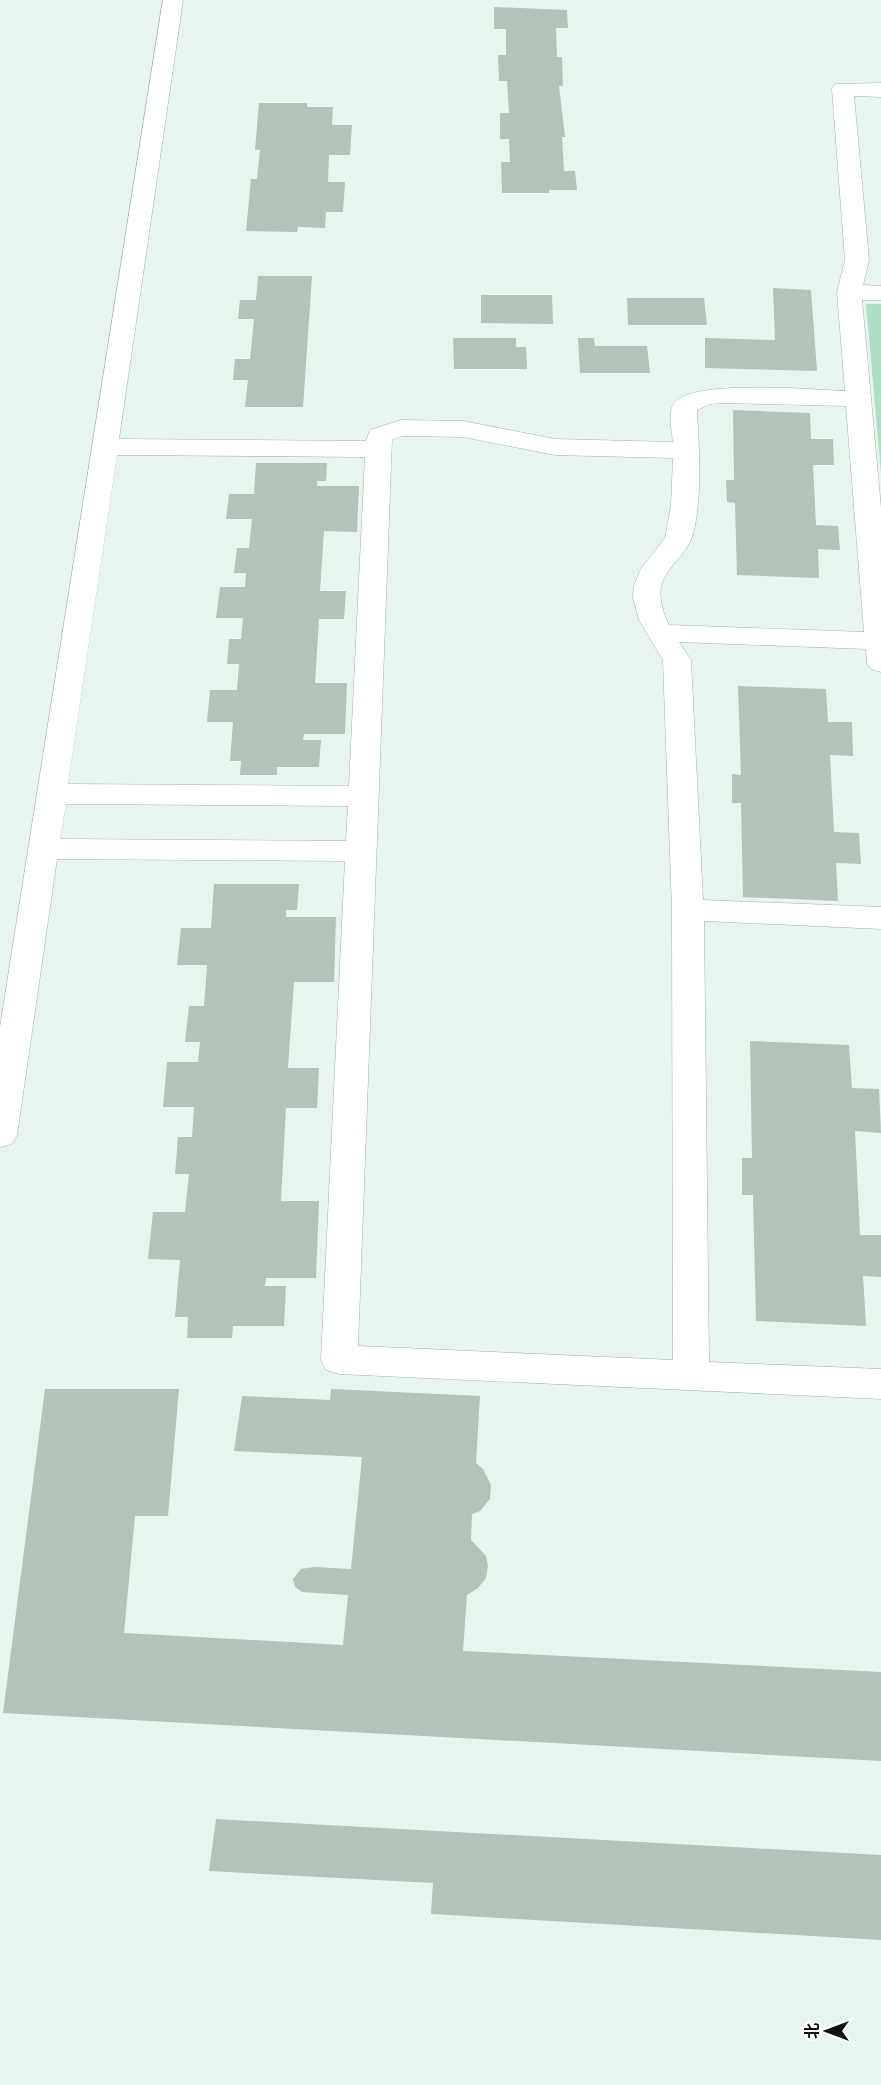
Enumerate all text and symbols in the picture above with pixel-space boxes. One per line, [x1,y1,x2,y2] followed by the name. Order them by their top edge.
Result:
[797,2001,857,2061] north arrow
[800,2023,824,2039] text: 北

